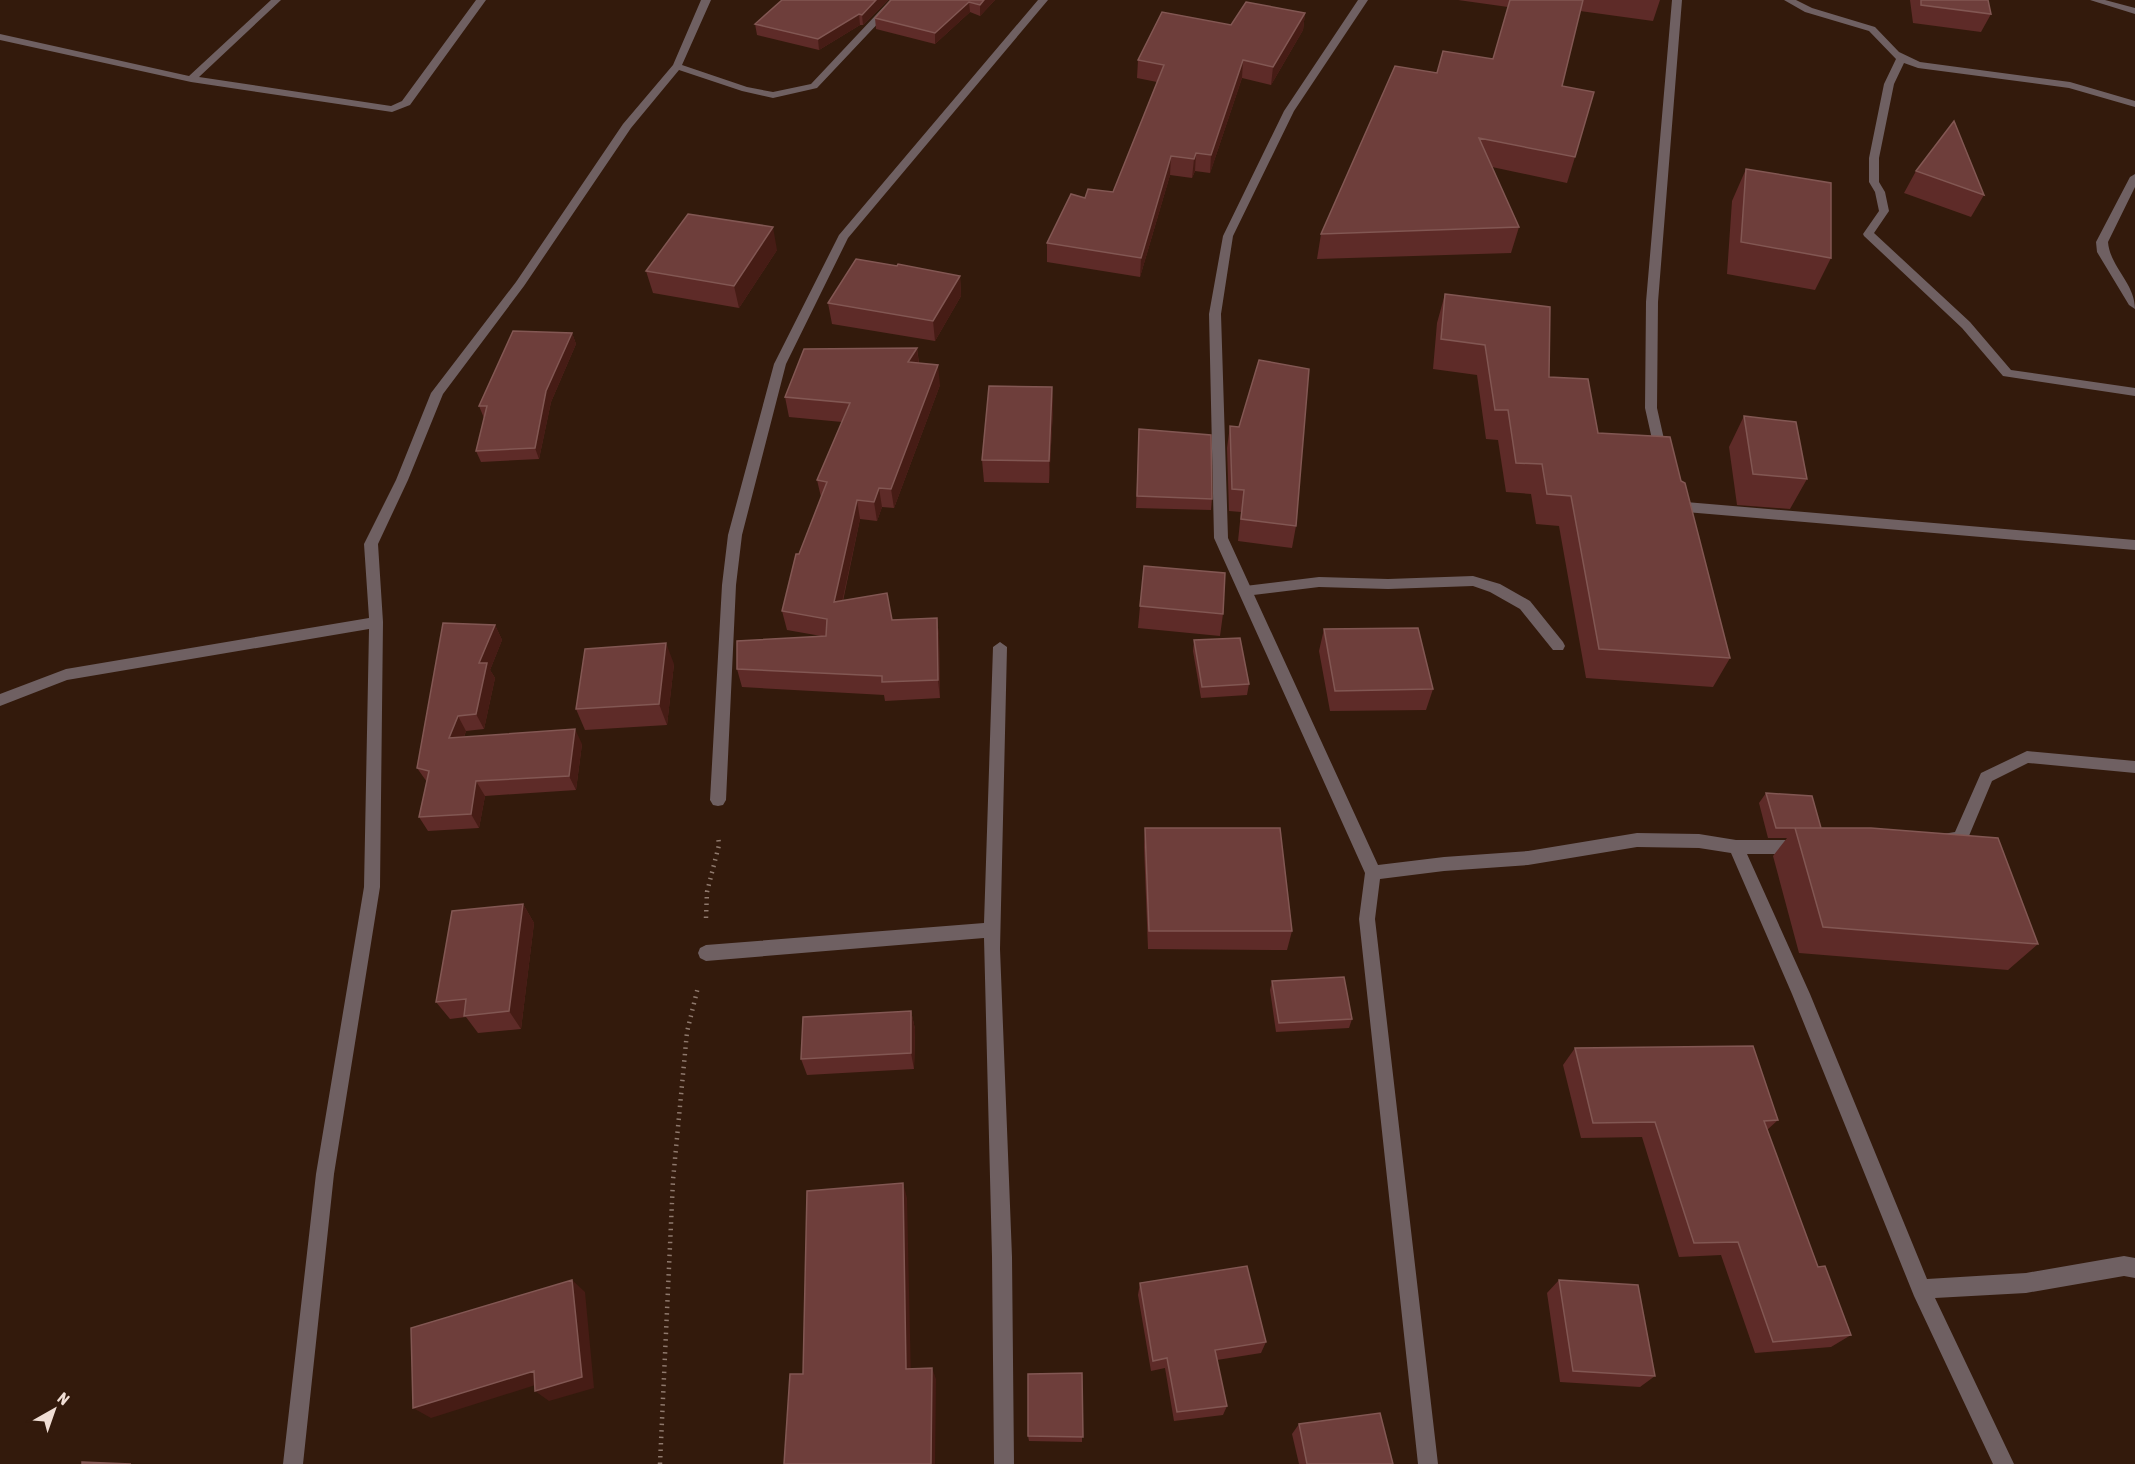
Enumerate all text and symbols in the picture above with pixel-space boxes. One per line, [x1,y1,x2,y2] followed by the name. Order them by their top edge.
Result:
[24,1380,84,1440] north arrow
[54,1389,73,1408] text: N

